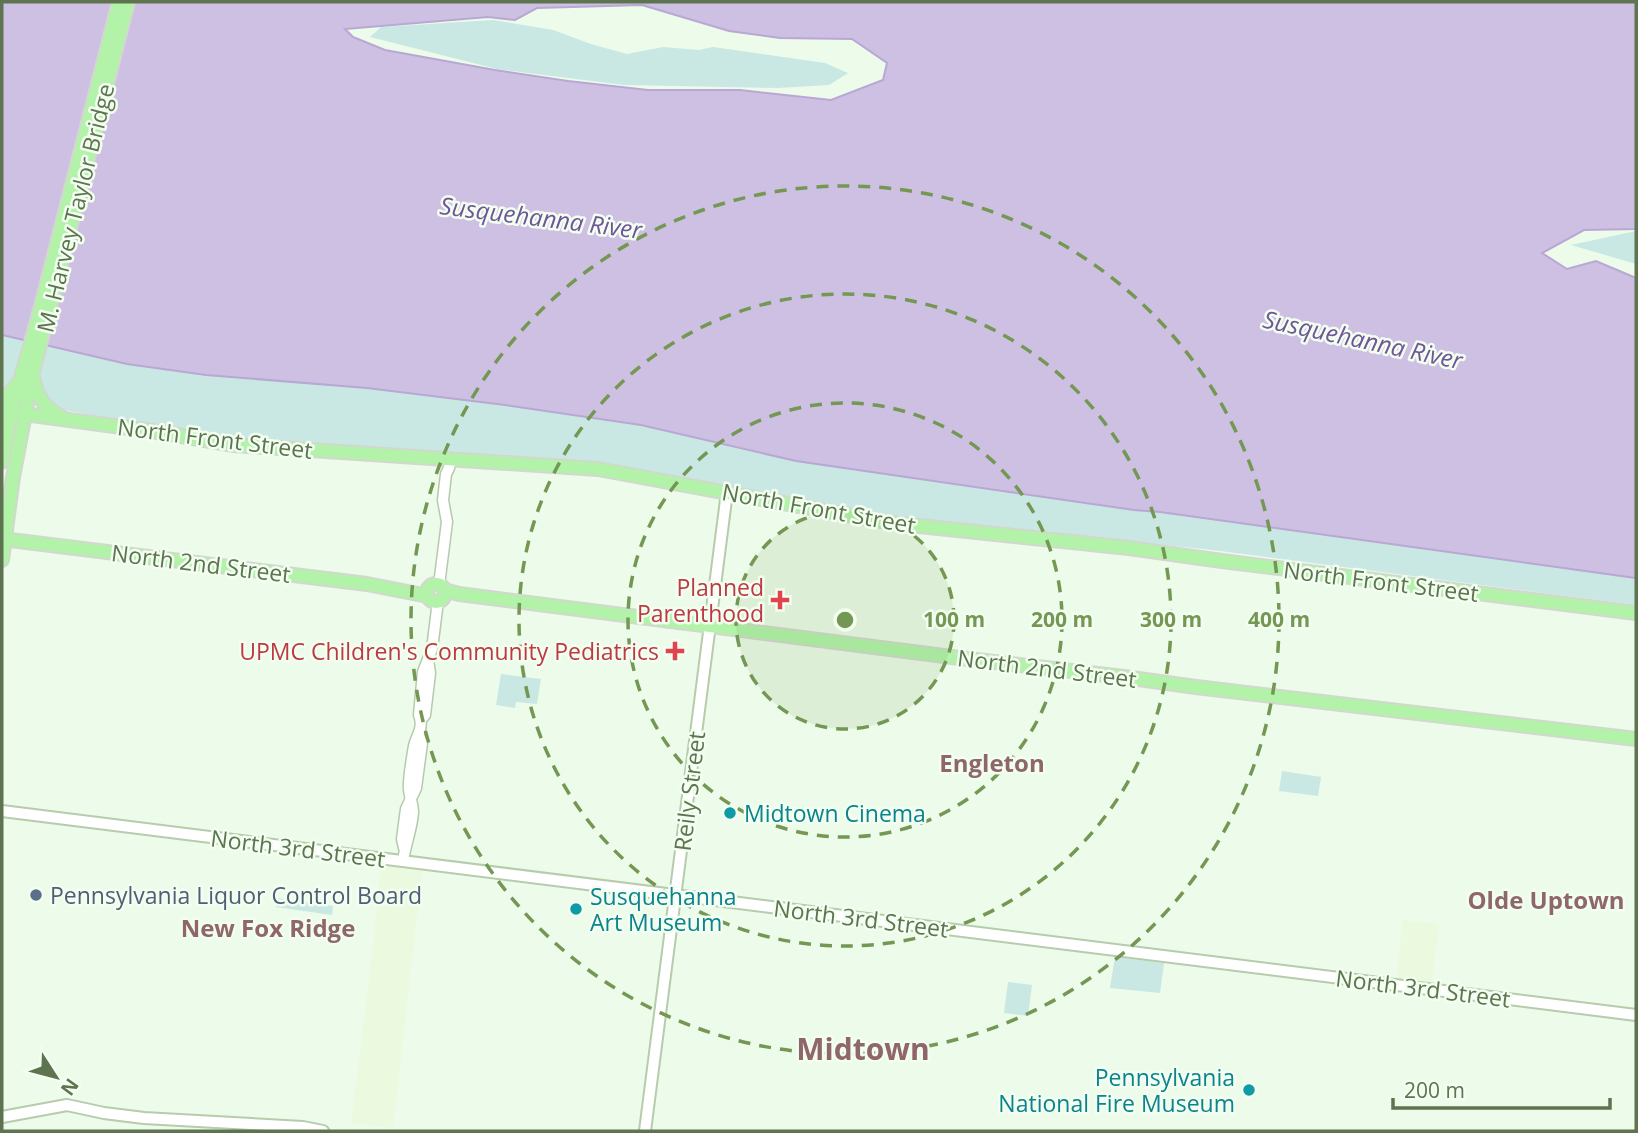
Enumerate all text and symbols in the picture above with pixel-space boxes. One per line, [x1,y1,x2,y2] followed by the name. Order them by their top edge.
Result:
[29,80,121,336] street label: M. Harvey Taylor Bridge
[438,188,645,246] water label: Susquehanna River
[1260,302,1467,377] water label: Susquehanna River
[116,410,314,466] street label: North Front Street
[719,475,919,541] street label: North Front Street
[110,536,292,590] street label: North 2nd Street
[1282,553,1480,609] street label: North Front Street
[637,571,764,629] place label: Planned Parenthood
[770,590,790,610] marker: Planned Parenthood
[923,605,985,633] text: 100 m
[1031,605,1093,633] text: 200 m
[1140,605,1202,633] text: 300 m
[1248,605,1310,633] text: 400 m
[833,608,857,632] centre of rings
[239,635,659,667] place label: UPMC Children's Community Pediatrics
[665,641,685,661] marker: UPMC Children's Community Pediatrics
[956,641,1138,695] street label: North 2nd Street
[666,729,712,853] street label: Reily Street
[939,746,1045,779] district label: Engleton
[744,797,926,829] place label: Midtown Cinema
[722,805,738,821] marker: Midtown Cinema
[209,821,387,875] street label: North 3rd Street
[50,879,422,911] place label: Pennsylvania Liquor Control Board
[590,880,737,938] place label: Susquehanna Art Museum
[1468,883,1624,916] district label: Olde Uptown
[28,887,44,903] marker: Pennsylvania Liquor Control Board
[772,891,950,945] street label: North 3rd Street
[568,901,584,917] marker: Susquehanna Art Museum
[181,911,355,944] district label: New Fox Ridge
[1334,961,1512,1015] street label: North 3rd Street
[796,1028,930,1069] district label: Midtown
[21,1042,91,1112] north arrow
[998,1061,1235,1119] place label: Pennsylvania National Fire Museum
[1393,1066,1610,1110] scale bar
[55,1073,85,1101] text: N
[1404,1076,1465,1104] text: 200 m
[1241,1082,1257,1098] marker: Pennsylvania National Fire Museum

